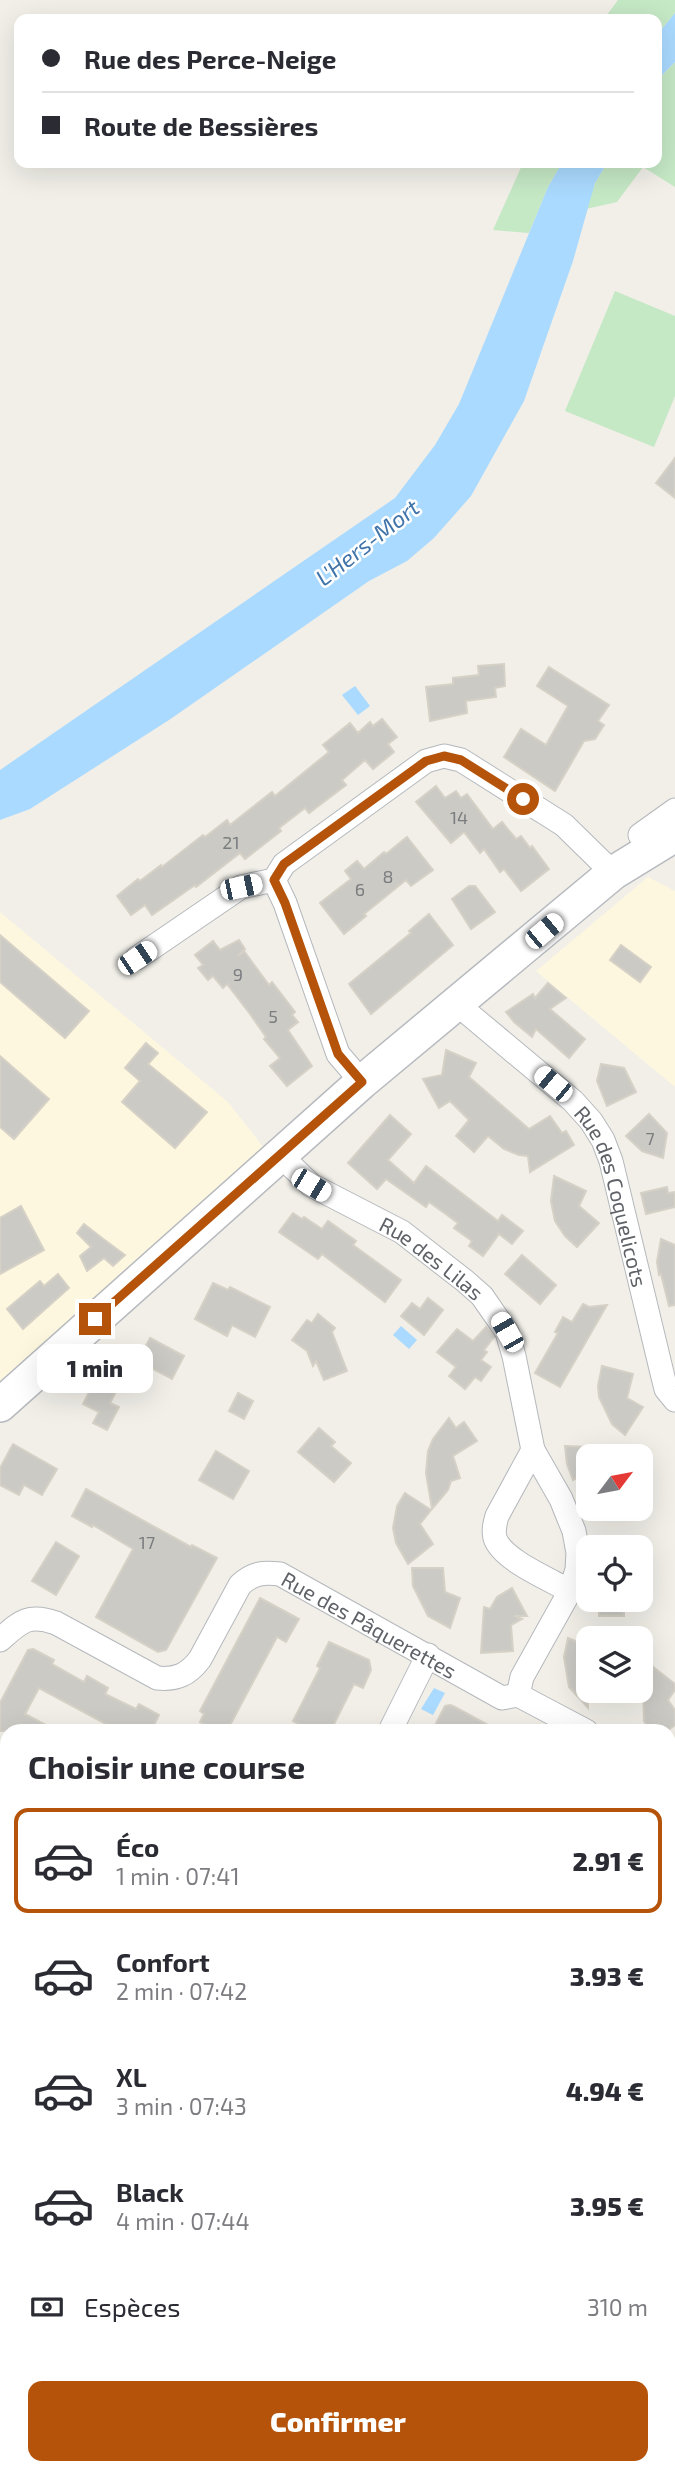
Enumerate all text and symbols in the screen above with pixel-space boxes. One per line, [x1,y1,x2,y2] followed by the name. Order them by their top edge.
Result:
[84,43,336,74] text: Rue des Perce-Neige
[84,110,318,141] text: Route de Bessières
[309,493,425,591] water label: L'Hers-Mort
[507,783,539,815] route start
[450,806,468,828] house number: 14
[222,831,240,853] house number: 21
[383,865,393,887] house number: 8
[219,872,264,902] car
[355,878,365,900] house number: 6
[522,909,567,953] car
[114,938,161,978] car
[233,963,243,985] house number: 9
[268,1005,278,1027] house number: 5
[531,1062,576,1106] car
[570,1100,653,1289] street label: Rue des Coquelicots
[645,1127,655,1149] house number: 7
[288,1165,335,1205] car
[376,1210,489,1304] street label: Rue des Lilas
[79,1303,111,1335] route end
[488,1309,527,1355] car
[37,1344,153,1392] callout: 1 min
[67,1354,123,1382] text: 1 min
[576,1444,653,1521] north arrow
[576,1444,653,1703] map controls
[139,1531,155,1553] house number: 17
[576,1535,653,1612] button: locate
[278,1565,461,1683] street label: Rue des Pâquerettes
[576,1626,653,1703] button: layers
[28,1747,305,1785] text: Choisir une course
[32,1829,95,1892] icon: car
[116,1831,159,1862] text: Éco
[572,1845,644,1876] text: 2.91 €
[116,1862,240,1890] text: 1 min · 07:41
[32,1944,95,2007] icon: car
[116,1946,210,1977] text: Confort
[570,1960,644,1991] text: 3.93 €
[116,1977,247,2005] text: 2 min · 07:42
[32,2059,95,2122] icon: car
[116,2061,147,2092] text: XL
[566,2075,644,2106] text: 4.94 €
[116,2092,247,2120] text: 3 min · 07:43
[32,2174,95,2237] icon: car
[116,2176,184,2207] text: Black
[570,2190,644,2221] text: 3.95 €
[116,2207,250,2235] text: 4 min · 07:44
[28,2288,66,2326] icon: cash
[84,2291,181,2322] text: Espèces
[587,2293,648,2321] text: 310 m
[28,2381,648,2461] button: Confirmer

